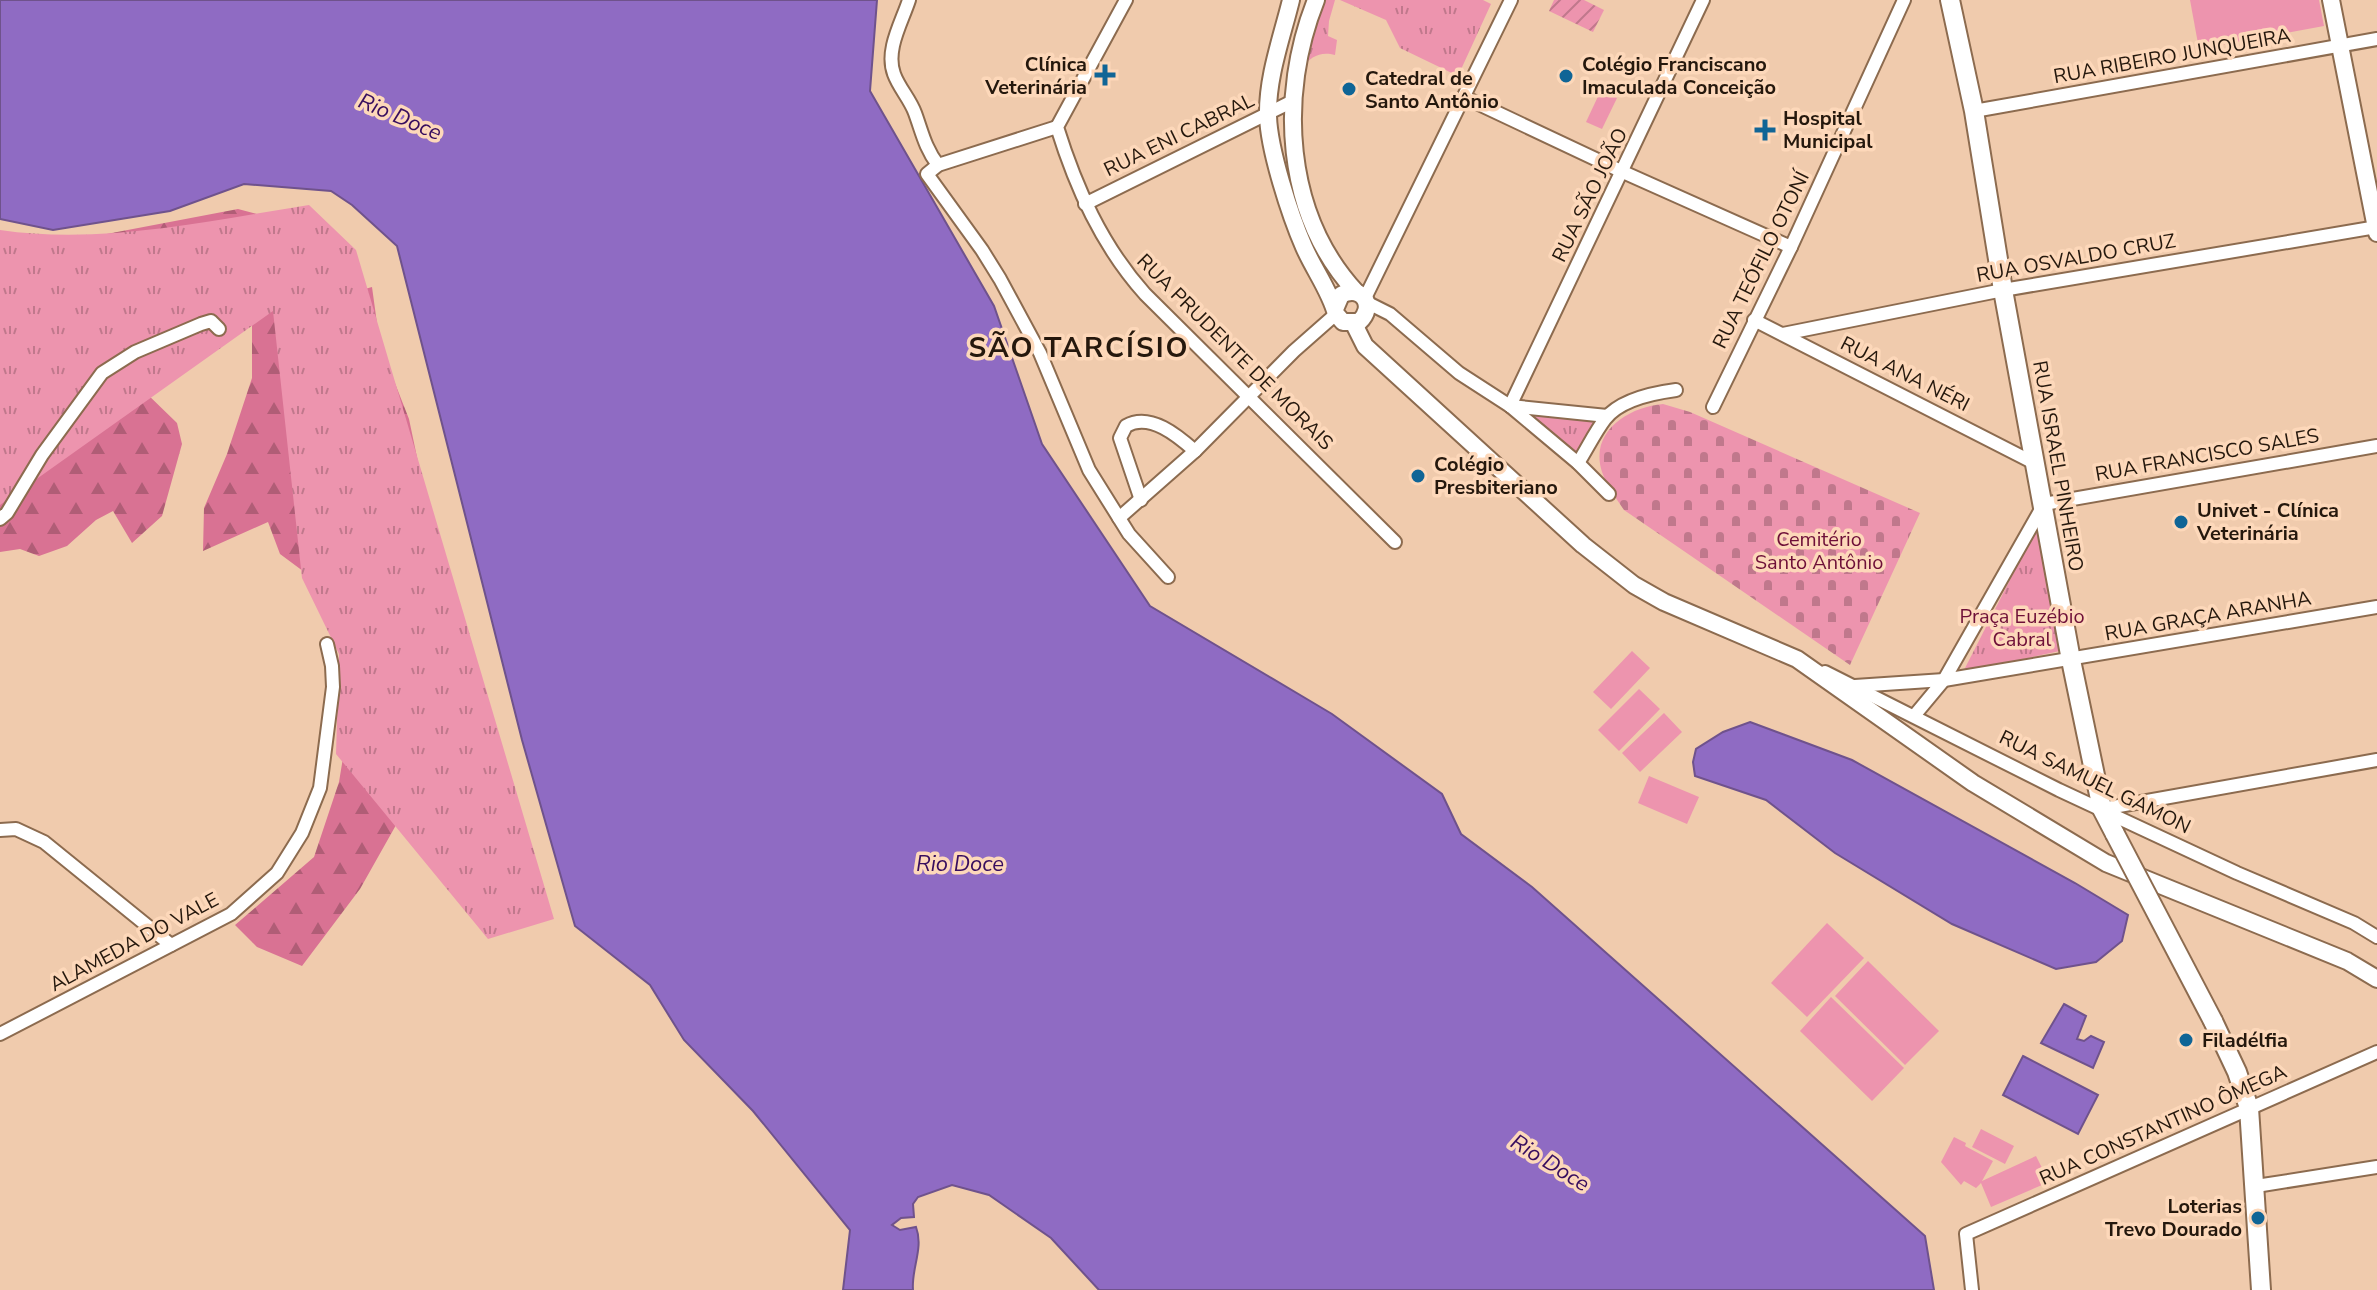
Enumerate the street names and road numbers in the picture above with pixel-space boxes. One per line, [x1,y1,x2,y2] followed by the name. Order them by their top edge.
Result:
[2051,22,2293,90] street label: RUA RIBEIRO JUNQUEIRA
[1099,87,1259,183] street label: RUA ENI CABRAL
[1546,124,1634,266] street label: RUA SÃO JOÃO
[1706,165,1817,353] street label: RUA TEÓFILO OTONÍ
[1974,227,2178,289] street label: RUA OSVALDO CRUZ
[1131,248,1339,456] street label: RUA PRUDENTE DE MORAIS
[1836,330,1974,418] street label: RUA ANA NÉRI
[2026,358,2090,574] street label: RUA ISRAEL PINHEIRO
[2093,422,2321,488] street label: RUA FRANCISCO SALES
[2103,584,2314,647] street label: RUA GRAÇA ARANHA
[1995,724,2195,840] street label: RUA SAMUEL GAMON
[45,886,223,998] street label: ALAMEDA DO VALE
[2035,1058,2291,1192] street label: RUA CONSTANTINO ÔMEGA

